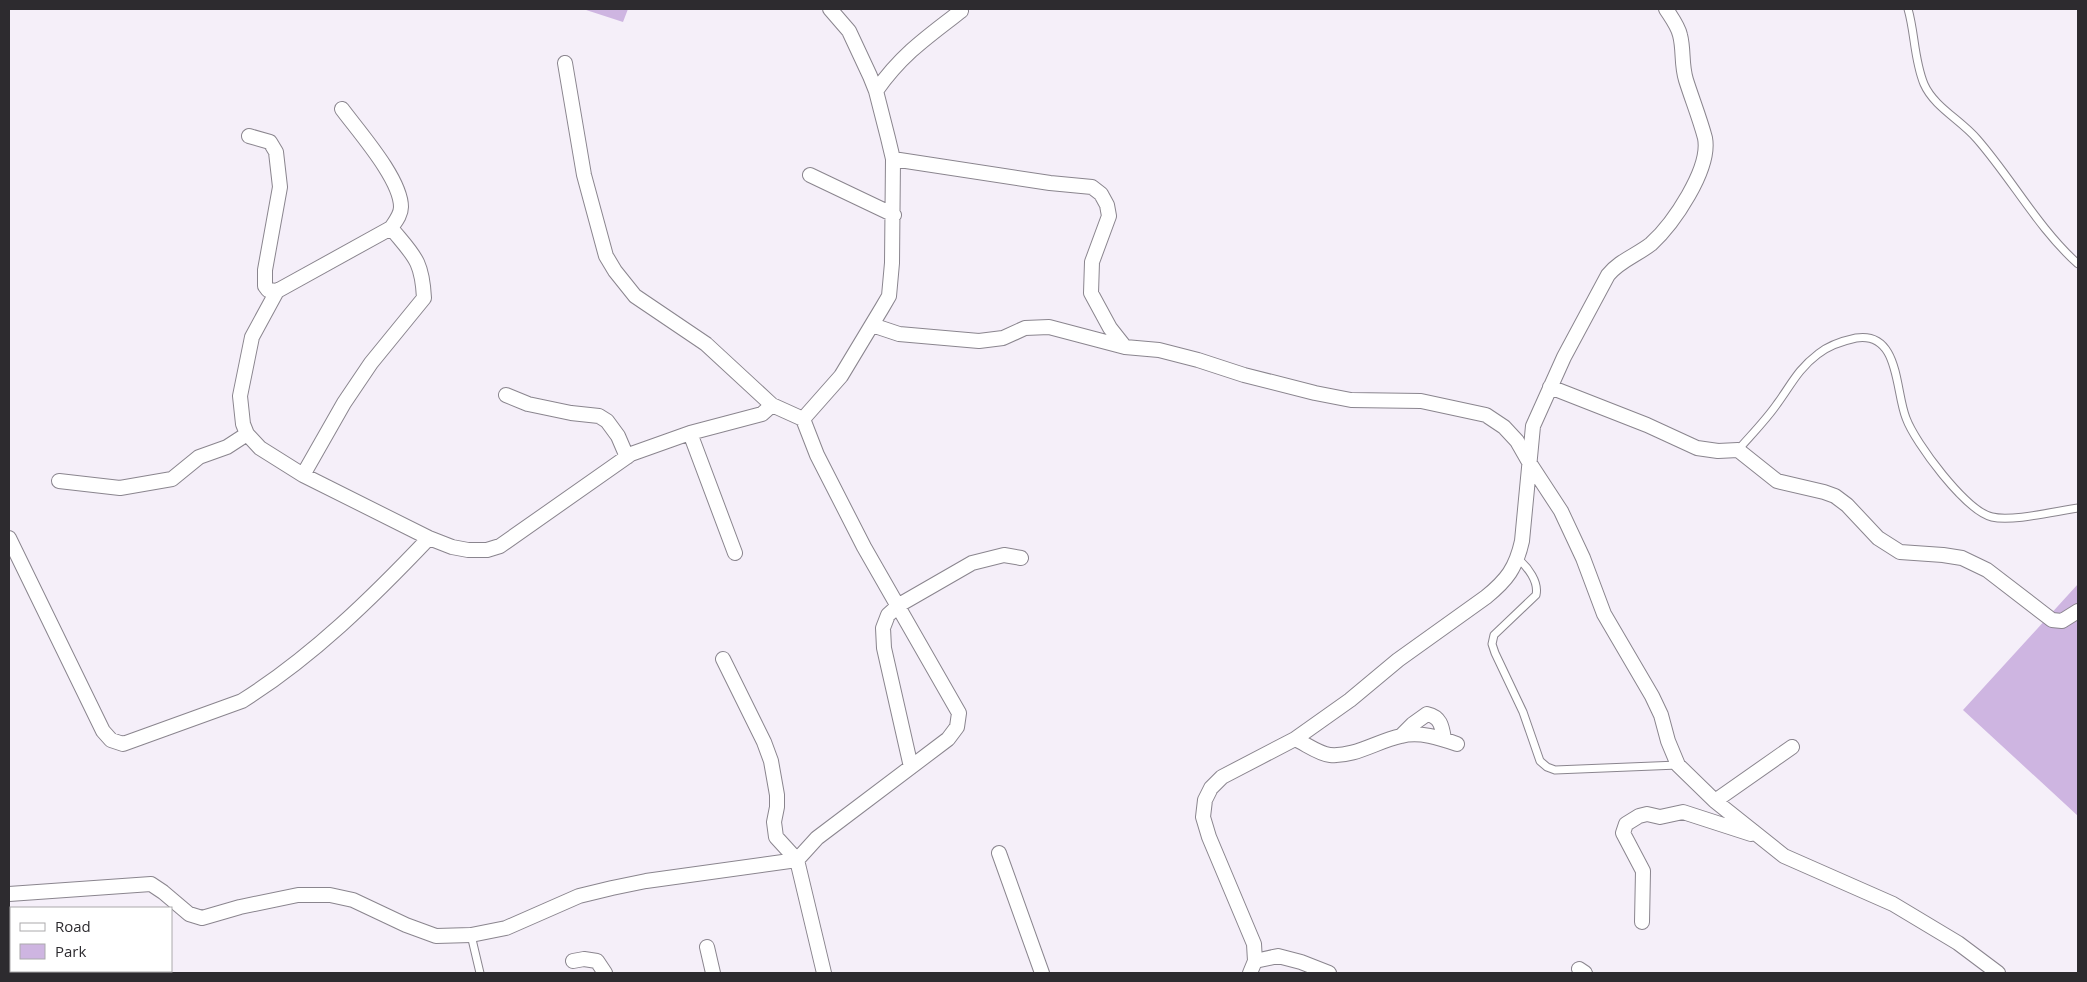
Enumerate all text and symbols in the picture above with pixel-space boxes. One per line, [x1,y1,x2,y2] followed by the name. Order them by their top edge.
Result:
[10,907,172,972] legend
[55,916,91,936] text: Road
[55,941,86,961] text: Park

